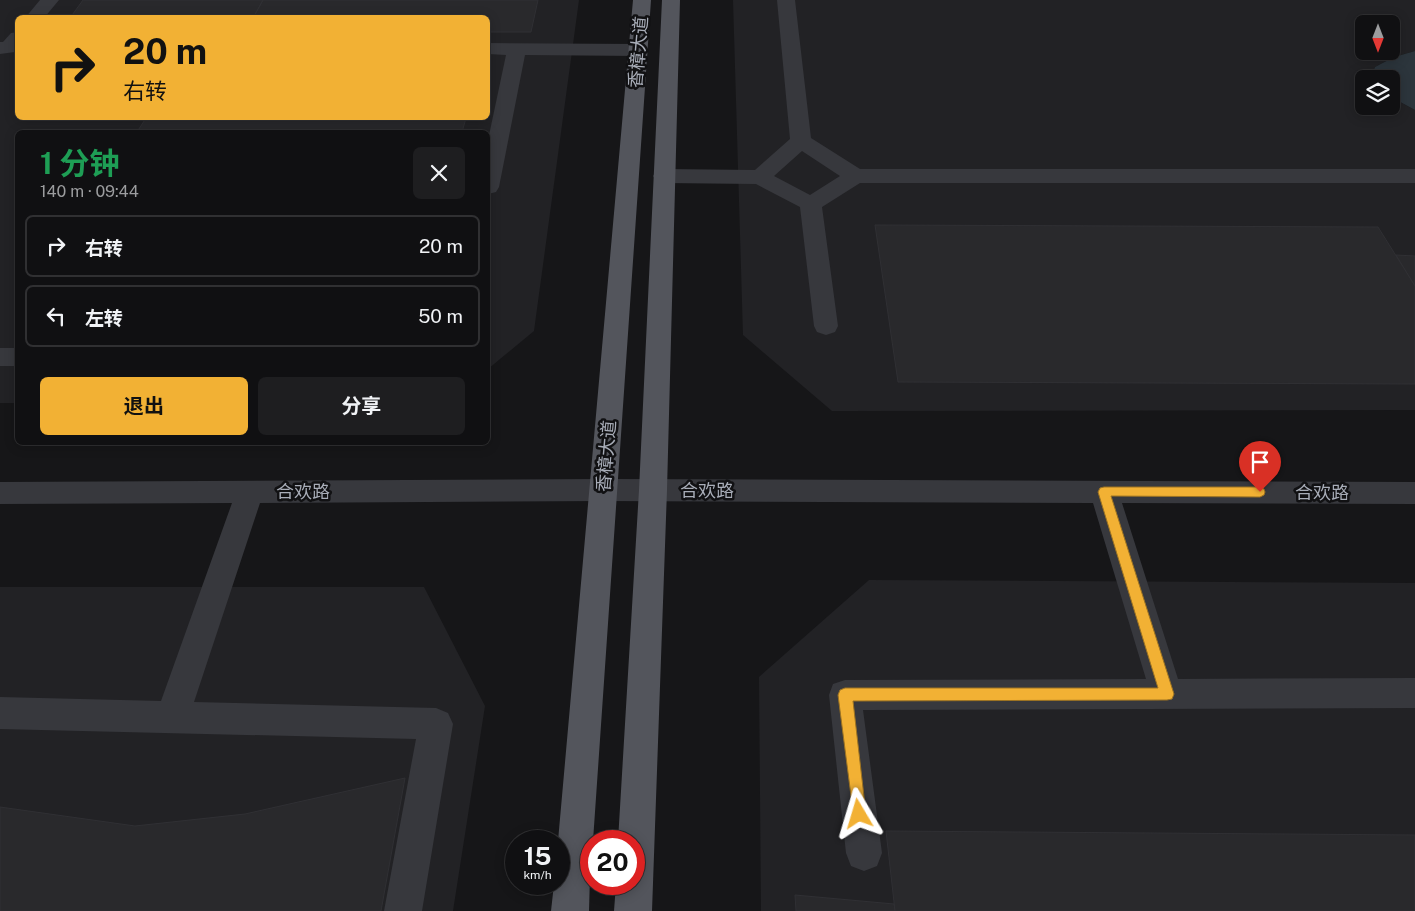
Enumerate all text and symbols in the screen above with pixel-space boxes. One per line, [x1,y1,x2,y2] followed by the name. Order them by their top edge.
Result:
[624,15,652,89] street label: 香樟大道
[1355,15,1400,60] north arrow
[1355,15,1400,115] map controls
[123,31,207,72] text: 20 m
[40,35,105,100] icon: right
[1355,70,1400,115] button: layers
[123,78,167,104] text: 右转
[40,145,120,181] text: 1 分钟
[413,147,465,199] button: close
[40,182,139,201] text: 140 m · 09:44
[42,232,70,260] icon: right
[419,235,463,257] text: 20 m
[85,237,123,259] text: 右转
[42,302,70,330] icon: left
[418,305,463,327] text: 50 m
[85,307,123,329] text: 左转
[40,377,248,435] button: 退出
[258,377,465,435] button: 分享
[592,419,620,493] street label: 香樟大道
[1239,441,1281,492] pin
[1246,448,1274,476] icon: arrive
[680,480,734,501] street label: 合欢路
[276,481,330,502] street label: 合欢路
[1295,482,1349,503] street label: 合欢路
[832,787,884,839] position arrow
[580,830,645,895] speed limit sign: 20
[524,841,551,871] text: 15
[523,868,552,882] text: km/h

